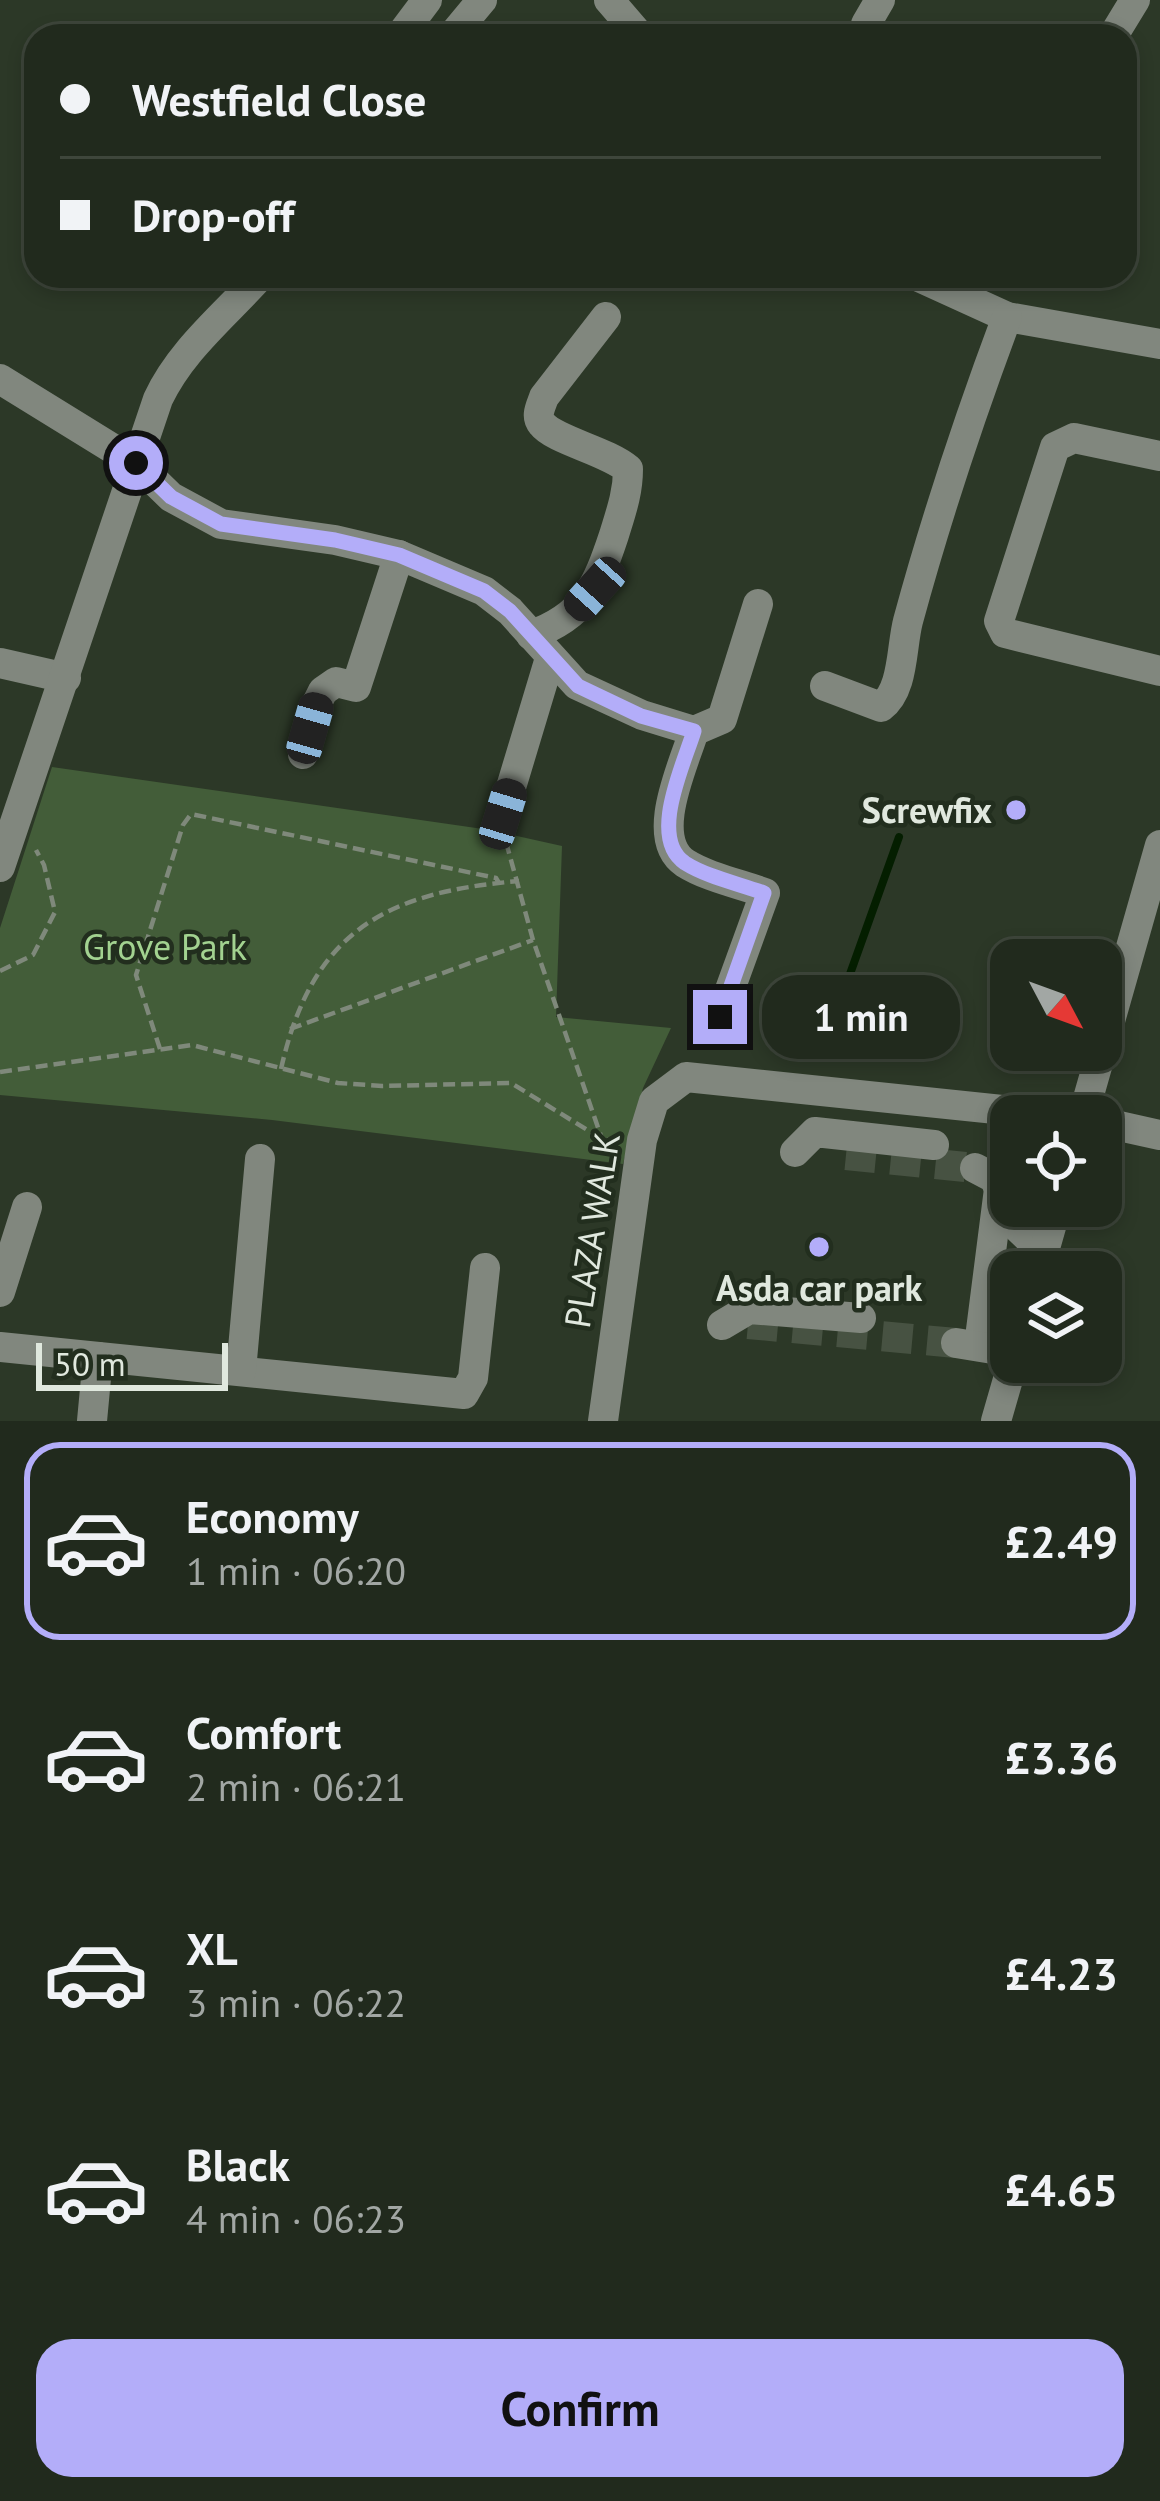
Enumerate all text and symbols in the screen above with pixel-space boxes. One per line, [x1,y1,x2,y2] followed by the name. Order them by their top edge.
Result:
[132,70,426,128] text: Westfield Close
[132,186,294,244] text: Drop-off
[109,436,163,490] route start
[558,550,632,628] car
[283,688,337,768] car
[475,774,531,854] car
[862,786,992,833] place label: Screwfix
[1003,797,1029,823] marker: Screwfix
[83,923,247,970] park label: Grove Park
[990,939,1122,1071] north arrow
[990,939,1122,1383] map controls
[762,975,960,1059] callout: 1 min
[693,990,747,1044] route end
[813,991,909,1042] text: 1 min
[990,1095,1122,1227] button: locate
[553,1129,630,1331] street label: PLAZA WALK
[806,1234,832,1260] marker: Asda car park
[990,1251,1122,1383] button: layers
[716,1264,922,1311] place label: Asda car park
[36,1337,228,1390] scale bar
[54,1342,126,1385] text: 50 m
[42,1487,150,1595] icon: car
[186,1487,359,1545] text: Economy
[1005,1512,1118,1570] text: £2.49
[186,1545,406,1596] text: 1 min · 06:20
[42,1703,150,1811] icon: car
[186,1703,341,1761] text: Comfort
[1005,1728,1118,1786] text: £3.36
[186,1761,406,1812] text: 2 min · 06:21
[42,1919,150,2027] icon: car
[186,1919,238,1977] text: XL
[1005,1944,1118,2002] text: £4.23
[186,1977,406,2028] text: 3 min · 06:22
[42,2135,150,2243] icon: car
[186,2135,290,2193] text: Black
[1005,2160,1118,2218] text: £4.65
[186,2193,406,2244] text: 4 min · 06:23
[36,2339,1124,2477] button: Confirm

